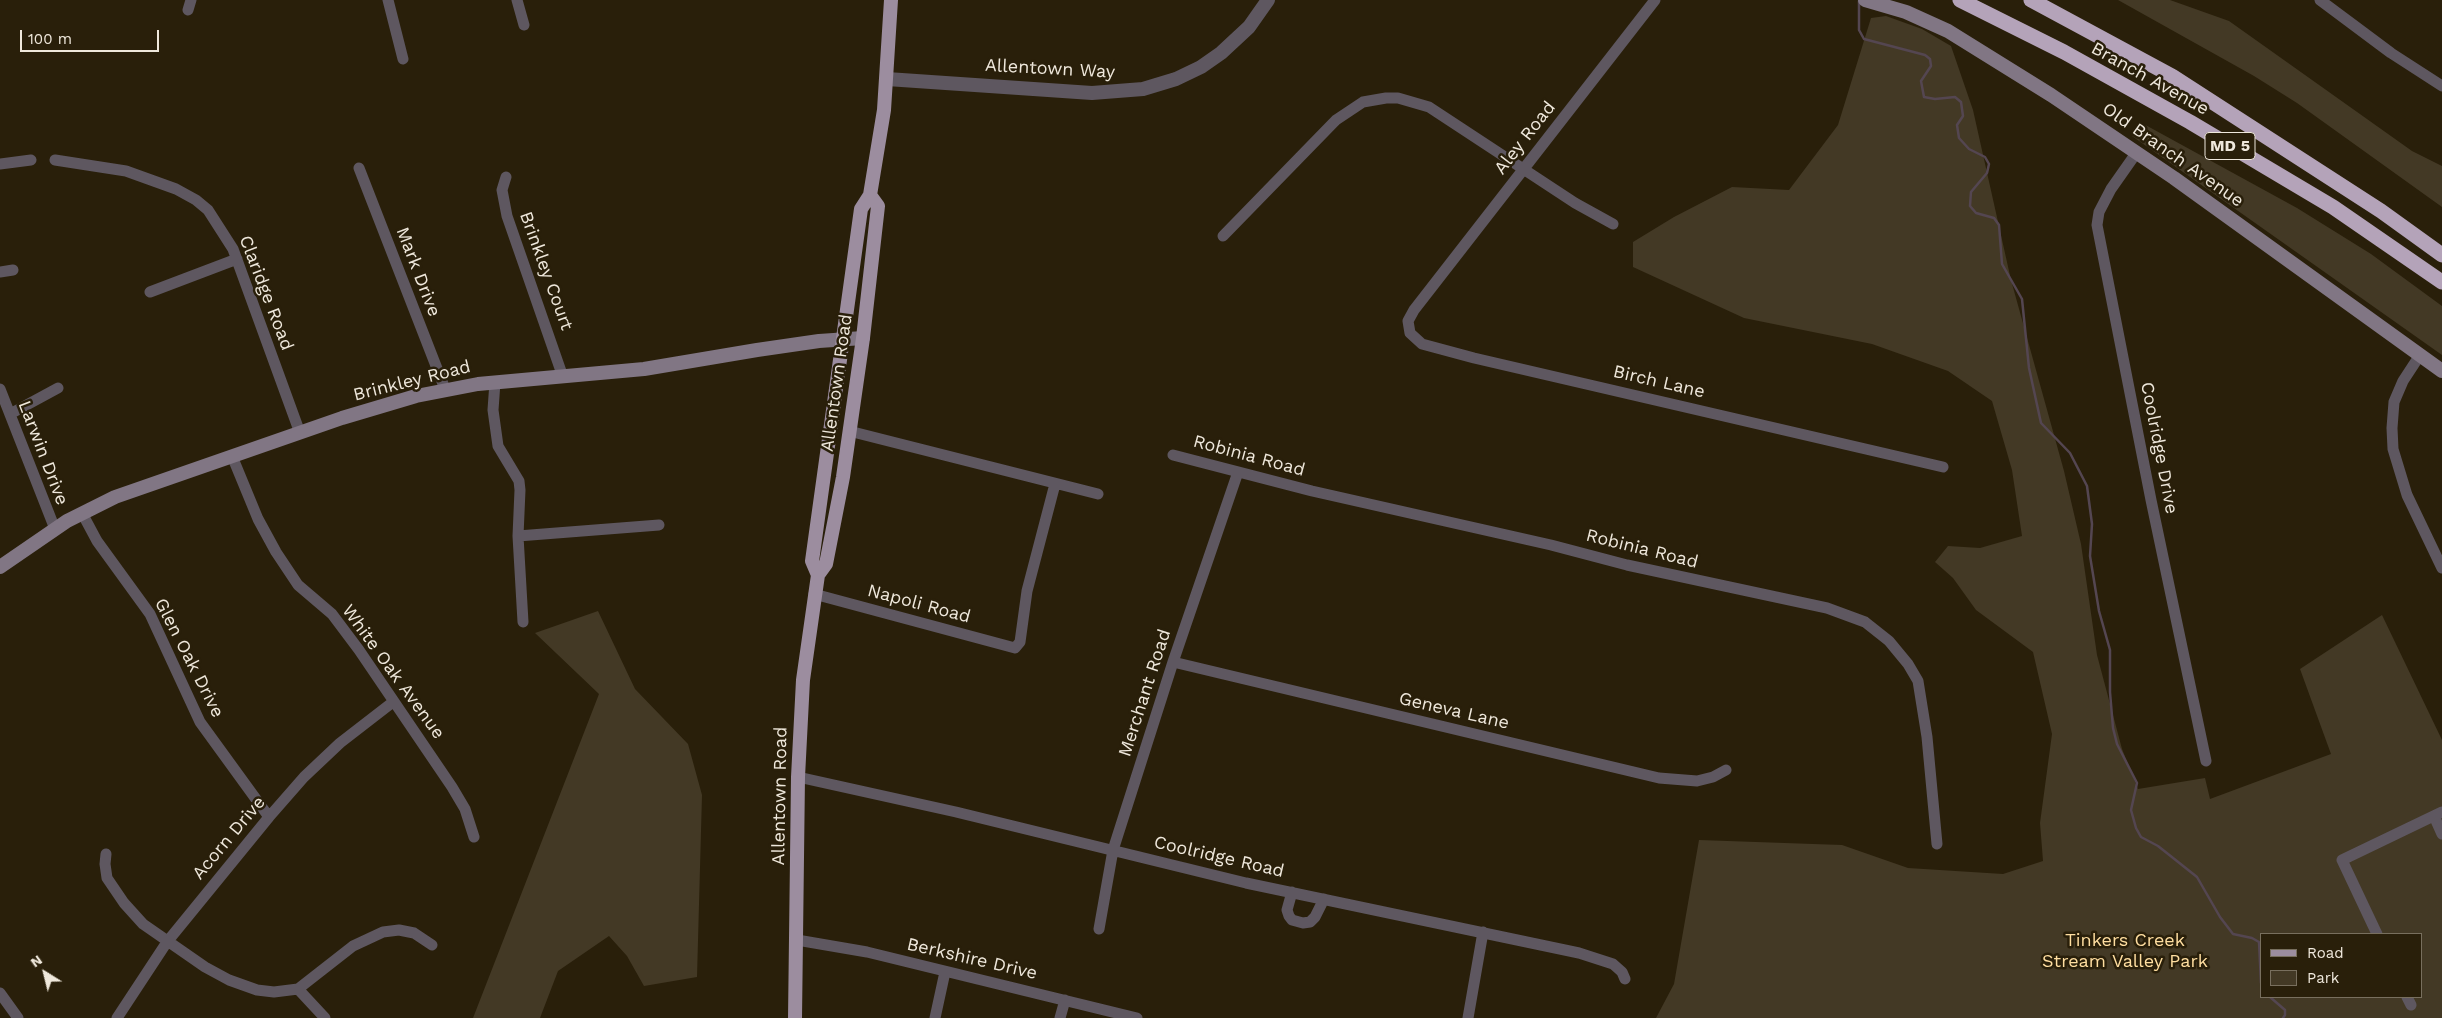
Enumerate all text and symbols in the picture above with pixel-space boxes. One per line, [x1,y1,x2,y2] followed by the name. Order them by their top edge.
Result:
[22,20,161,52] scale bar
[28,30,72,48] text: 100 m
[2087,38,2213,120] street label: Branch Avenue
[984,55,1116,83] street label: Allentown Way
[1490,97,1560,179] street label: Aley Road
[2098,98,2248,212] street label: Old Branch Avenue
[2205,132,2255,160] road number: MD 5
[515,209,577,333] street label: Brinkley Court
[391,224,445,320] street label: Mark Drive
[234,232,298,354] street label: Claridge Road
[817,313,857,453] street label: Allentown Road
[351,356,473,406] street label: Brinkley Road
[1611,361,1707,403] street label: Birch Lane
[2136,380,2182,516] street label: Coolridge Drive
[13,398,73,508] street label: Larwin Drive
[1191,431,1307,481] street label: Robinia Road
[1584,525,1700,573] street label: Robinia Road
[865,580,973,628] street label: Napoli Road
[150,595,228,721] street label: Glen Oak Drive
[337,601,449,743] street label: White Oak Avenue
[1114,627,1176,759] street label: Merchant Road
[1397,688,1511,734] street label: Geneva Lane
[768,727,792,865] street label: Allentown Road
[188,792,270,884] street label: Acorn Drive
[1152,832,1286,882] street label: Coolridge Road
[2042,930,2208,972] park label: Tinkers Creek Stream Valley Park
[905,933,1039,985] street label: Berkshire Drive
[2260,933,2422,998] legend
[2307,944,2344,962] text: Road
[20,948,70,998] north arrow
[27,951,45,970] text: N
[2307,969,2339,987] text: Park

